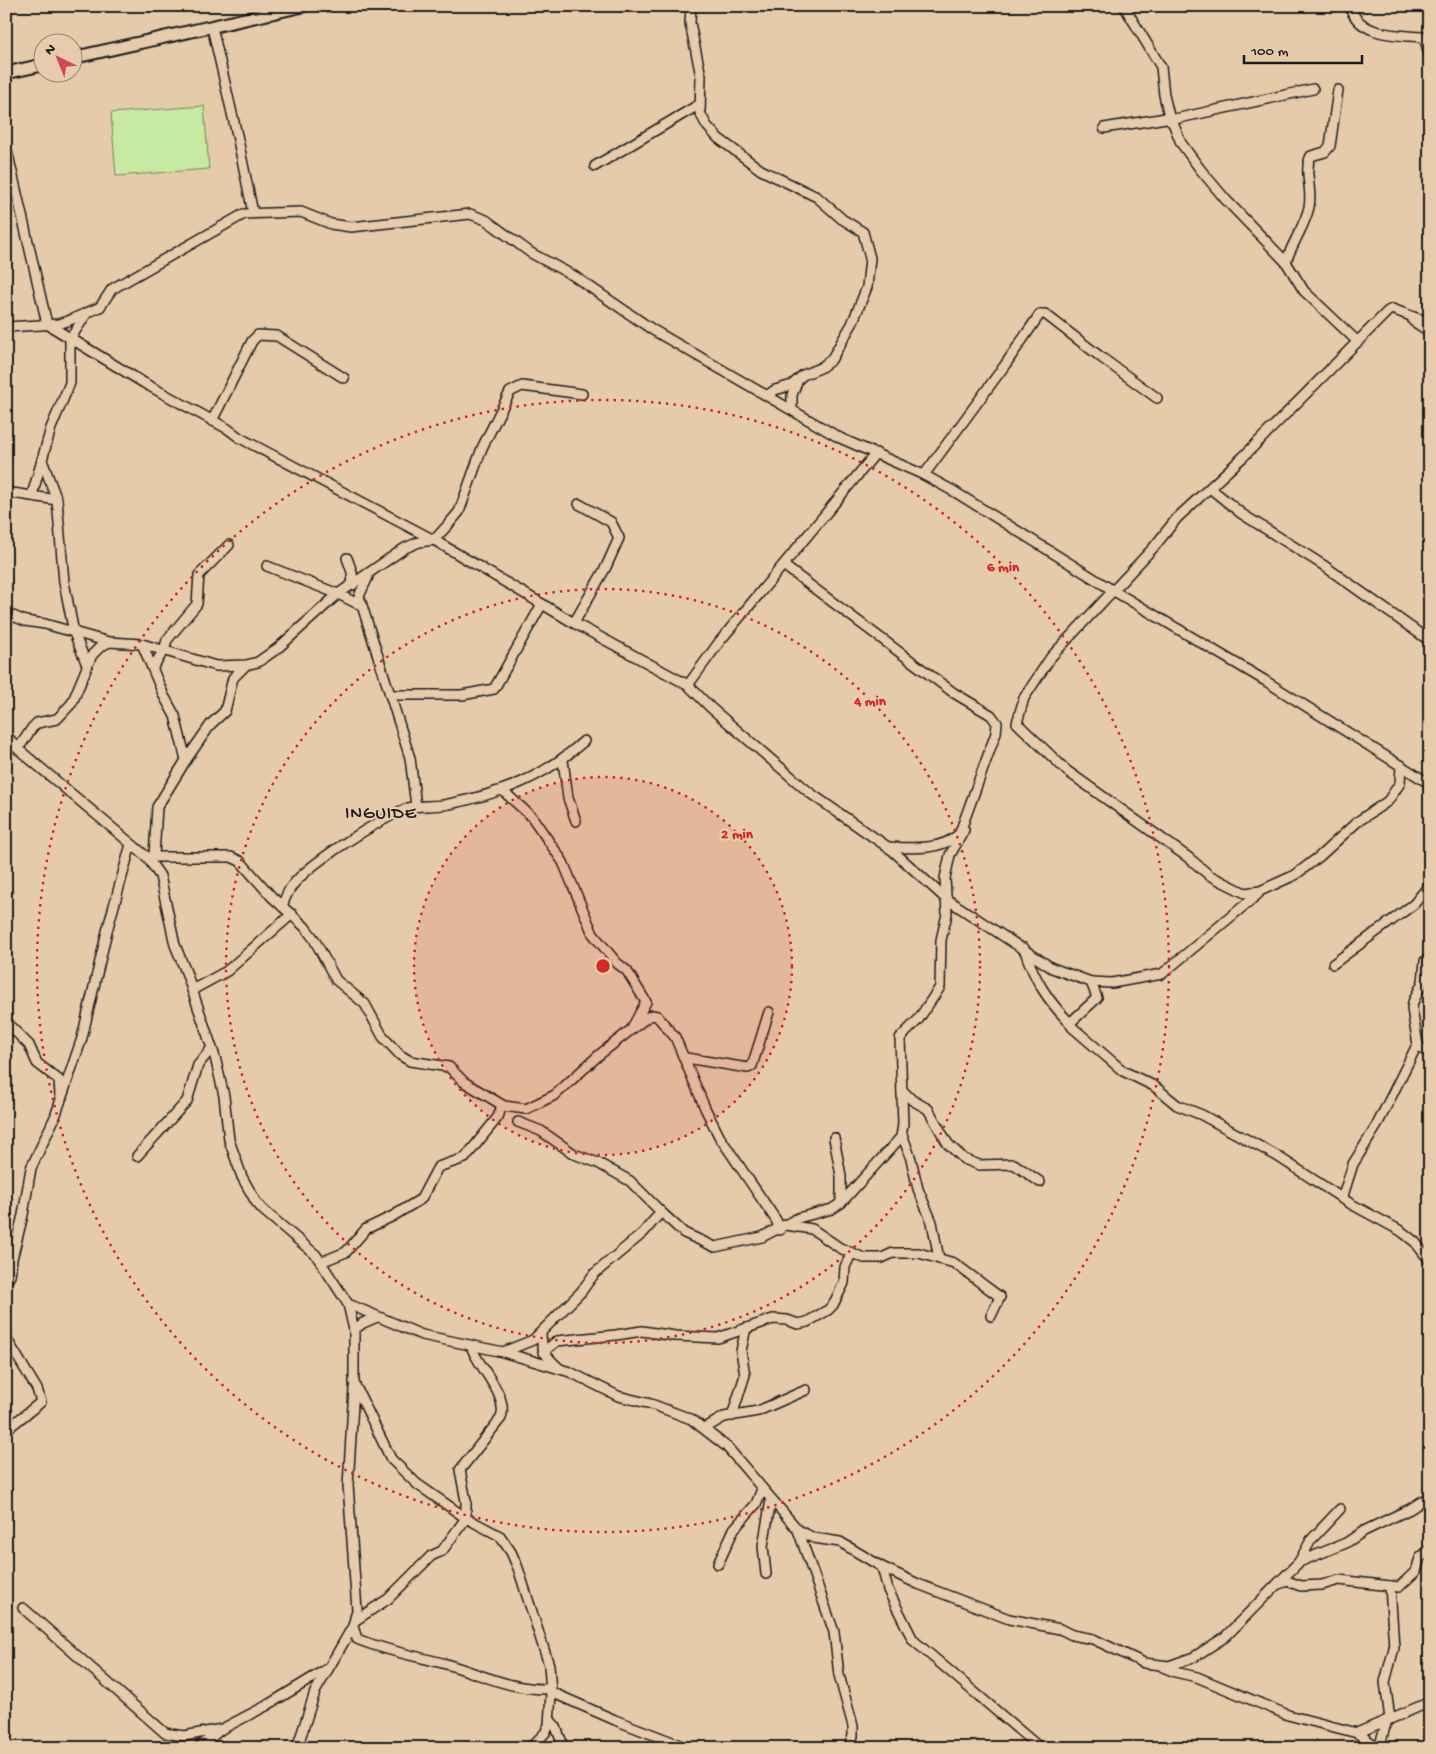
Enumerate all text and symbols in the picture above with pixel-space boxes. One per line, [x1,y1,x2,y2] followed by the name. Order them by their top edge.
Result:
[32,32,82,82] north arrow
[1244,32,1361,64] scale bar
[42,41,60,60] text: N
[1250,43,1289,61] text: 100 m
[987,559,1020,577] text: 6 min
[853,693,887,711] text: 4 min
[345,804,417,825] district label: INGUIDE
[721,826,754,844] text: 2 min
[594,957,612,975] centre of rings

